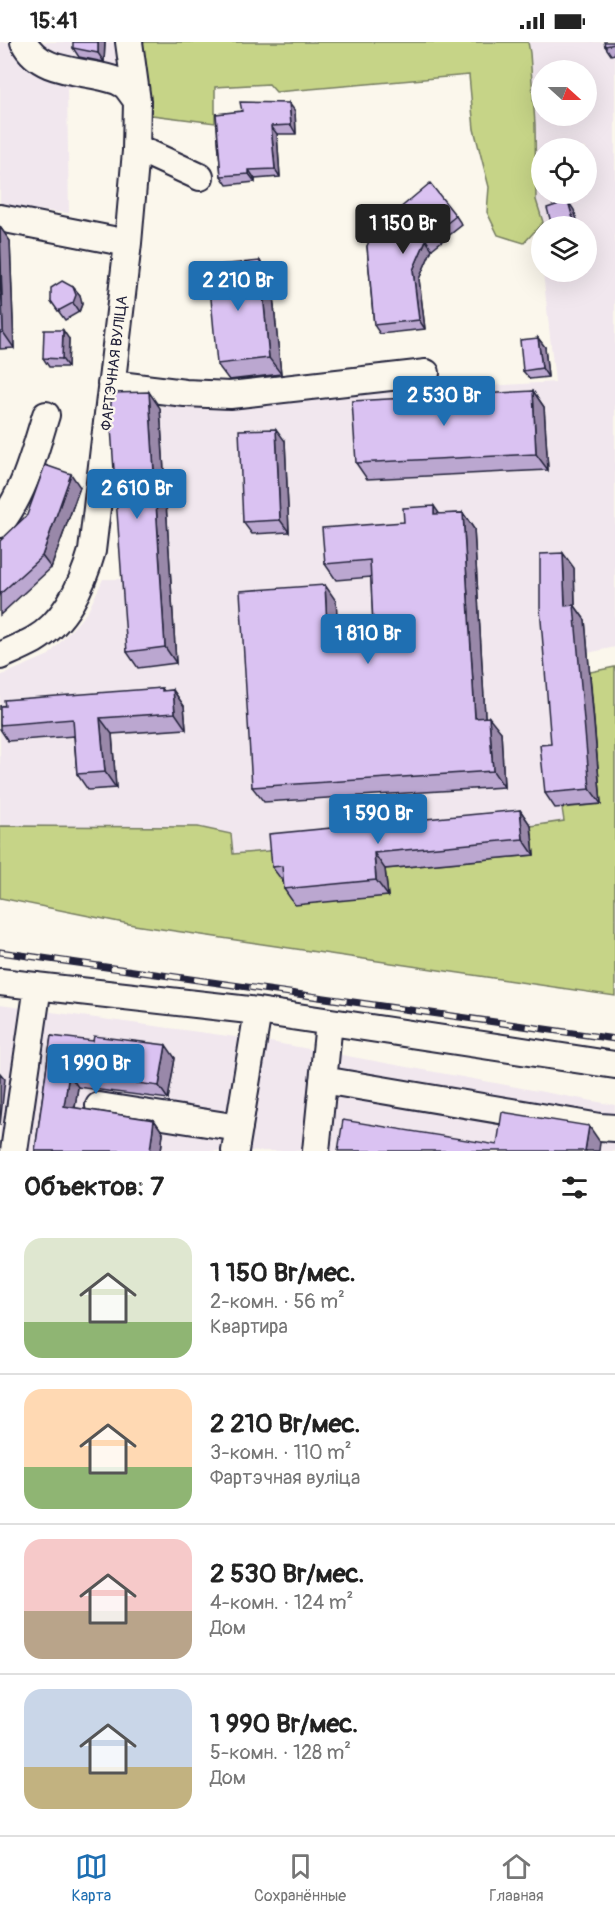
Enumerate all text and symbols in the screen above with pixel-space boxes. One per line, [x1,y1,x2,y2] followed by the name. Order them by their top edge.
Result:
[30,7,78,35] text: 15:41
[531,60,597,126] north arrow
[531,60,597,282] map controls
[531,138,597,204] button: locate
[341,204,465,255] pin: 1 150 Br
[369,211,437,236] text: 1 150 Br
[531,216,597,282] button: layers
[176,261,300,312] pin: 2 210 Br
[203,268,273,293] text: 2 210 Br
[97,294,132,432] street label: ФАРТЭЧНАЯ ВУЛІЦА
[382,376,506,427] pin: 2 530 Br
[407,383,481,408] text: 2 530 Br
[75,469,199,520] pin: 2 610 Br
[101,476,173,501] text: 2 610 Br
[306,614,430,665] pin: 1 810 Br
[335,621,401,646] text: 1 810 Br
[316,794,440,845] pin: 1 590 Br
[343,801,413,826] text: 1 590 Br
[34,1044,158,1095] pin: 1 990 Br
[61,1051,131,1076] text: 1 990 Br
[24,1171,164,1203] text: Объектов: 7
[558,1171,591,1204] icon: filters
[210,1257,356,1289] text: 1 150 Br/мес.
[72,1262,144,1334] icon: home
[210,1289,345,1314] text: 2-комн. · 56 m²
[210,1314,288,1339] text: Квартира
[210,1408,360,1440] text: 2 210 Br/мес.
[72,1413,144,1485] icon: home
[210,1440,352,1465] text: 3-комн. · 110 m²
[210,1465,360,1490] text: Фартэчная вуліца
[210,1558,364,1590] text: 2 530 Br/мес.
[72,1563,144,1635] icon: home
[210,1590,353,1615] text: 4-комн. · 124 m²
[210,1615,246,1640] text: Дом
[210,1708,358,1740] text: 1 990 Br/мес.
[72,1713,144,1785] icon: home
[210,1740,351,1765] text: 5-комн. · 128 m²
[210,1765,246,1790] text: Дом
[71,1850,111,1906] tab: Карта
[254,1850,346,1906] tab: Сохранённые
[489,1850,544,1906] tab: Главная

